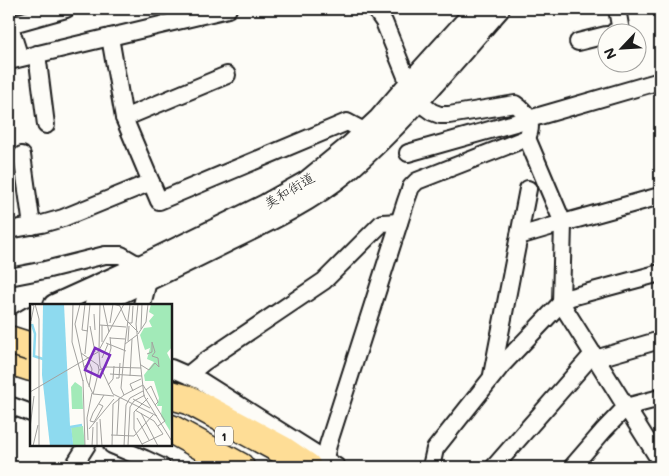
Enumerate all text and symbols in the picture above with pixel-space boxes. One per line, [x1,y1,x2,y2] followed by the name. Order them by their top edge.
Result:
[596,22,646,72] north arrow
[599,45,621,63] text: N
[260,167,318,213] street label: 美和街道
[30,304,172,446] inset map
[215,426,233,446] road number: 1

